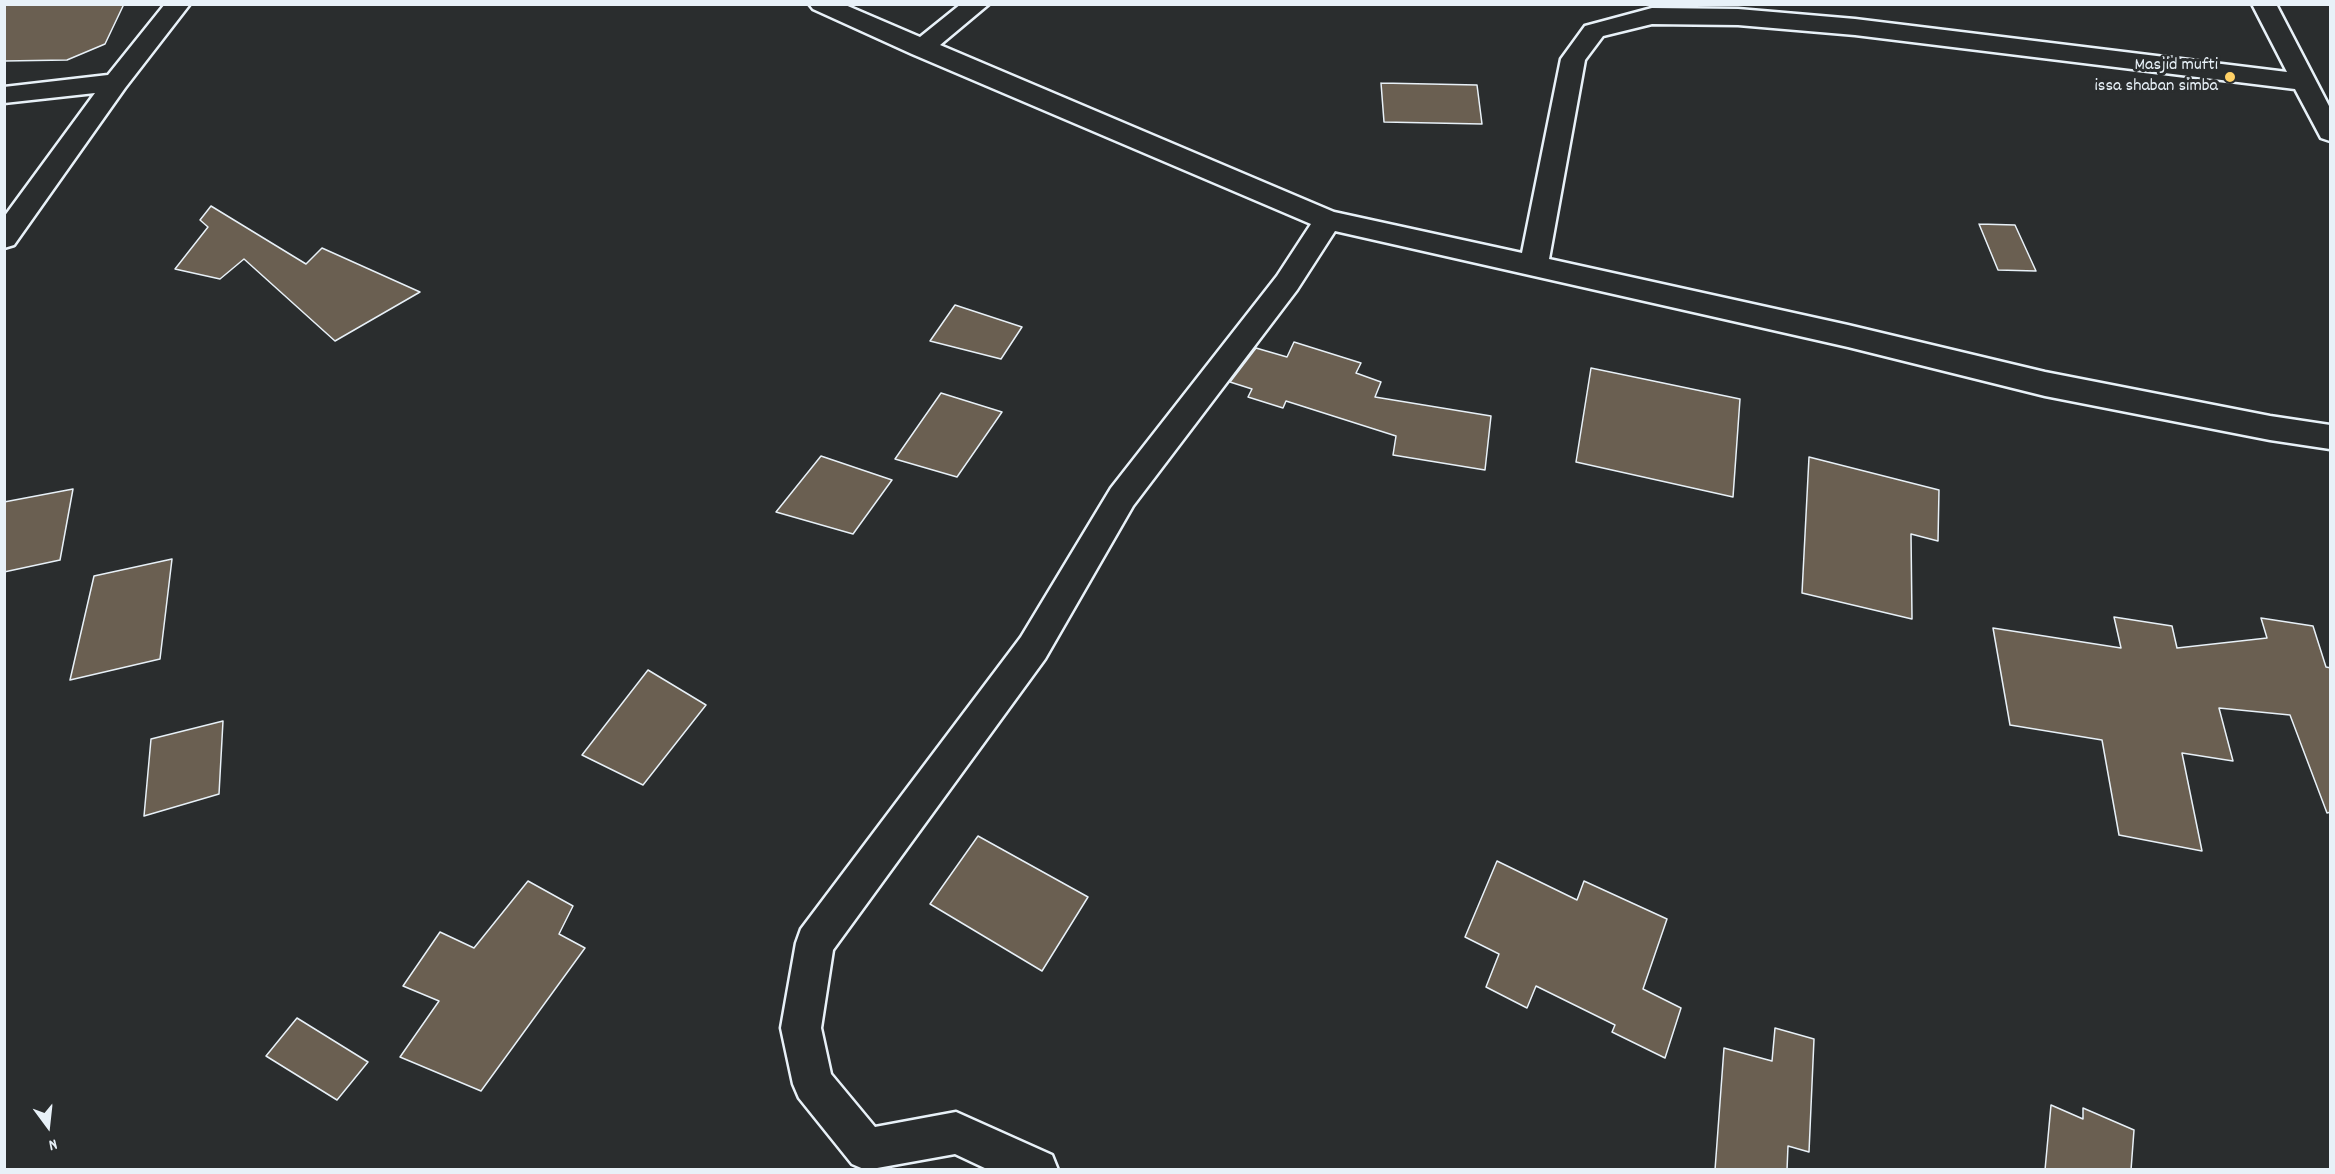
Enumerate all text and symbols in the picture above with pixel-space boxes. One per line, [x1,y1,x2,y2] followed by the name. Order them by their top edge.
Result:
[2095,56,2218,98] place label: Masjid mufti issa shaban simba
[2223,70,2237,84] marker: Masjid mufti issa shaban simba
[18,1096,78,1156] north arrow
[46,1132,60,1156] text: N

